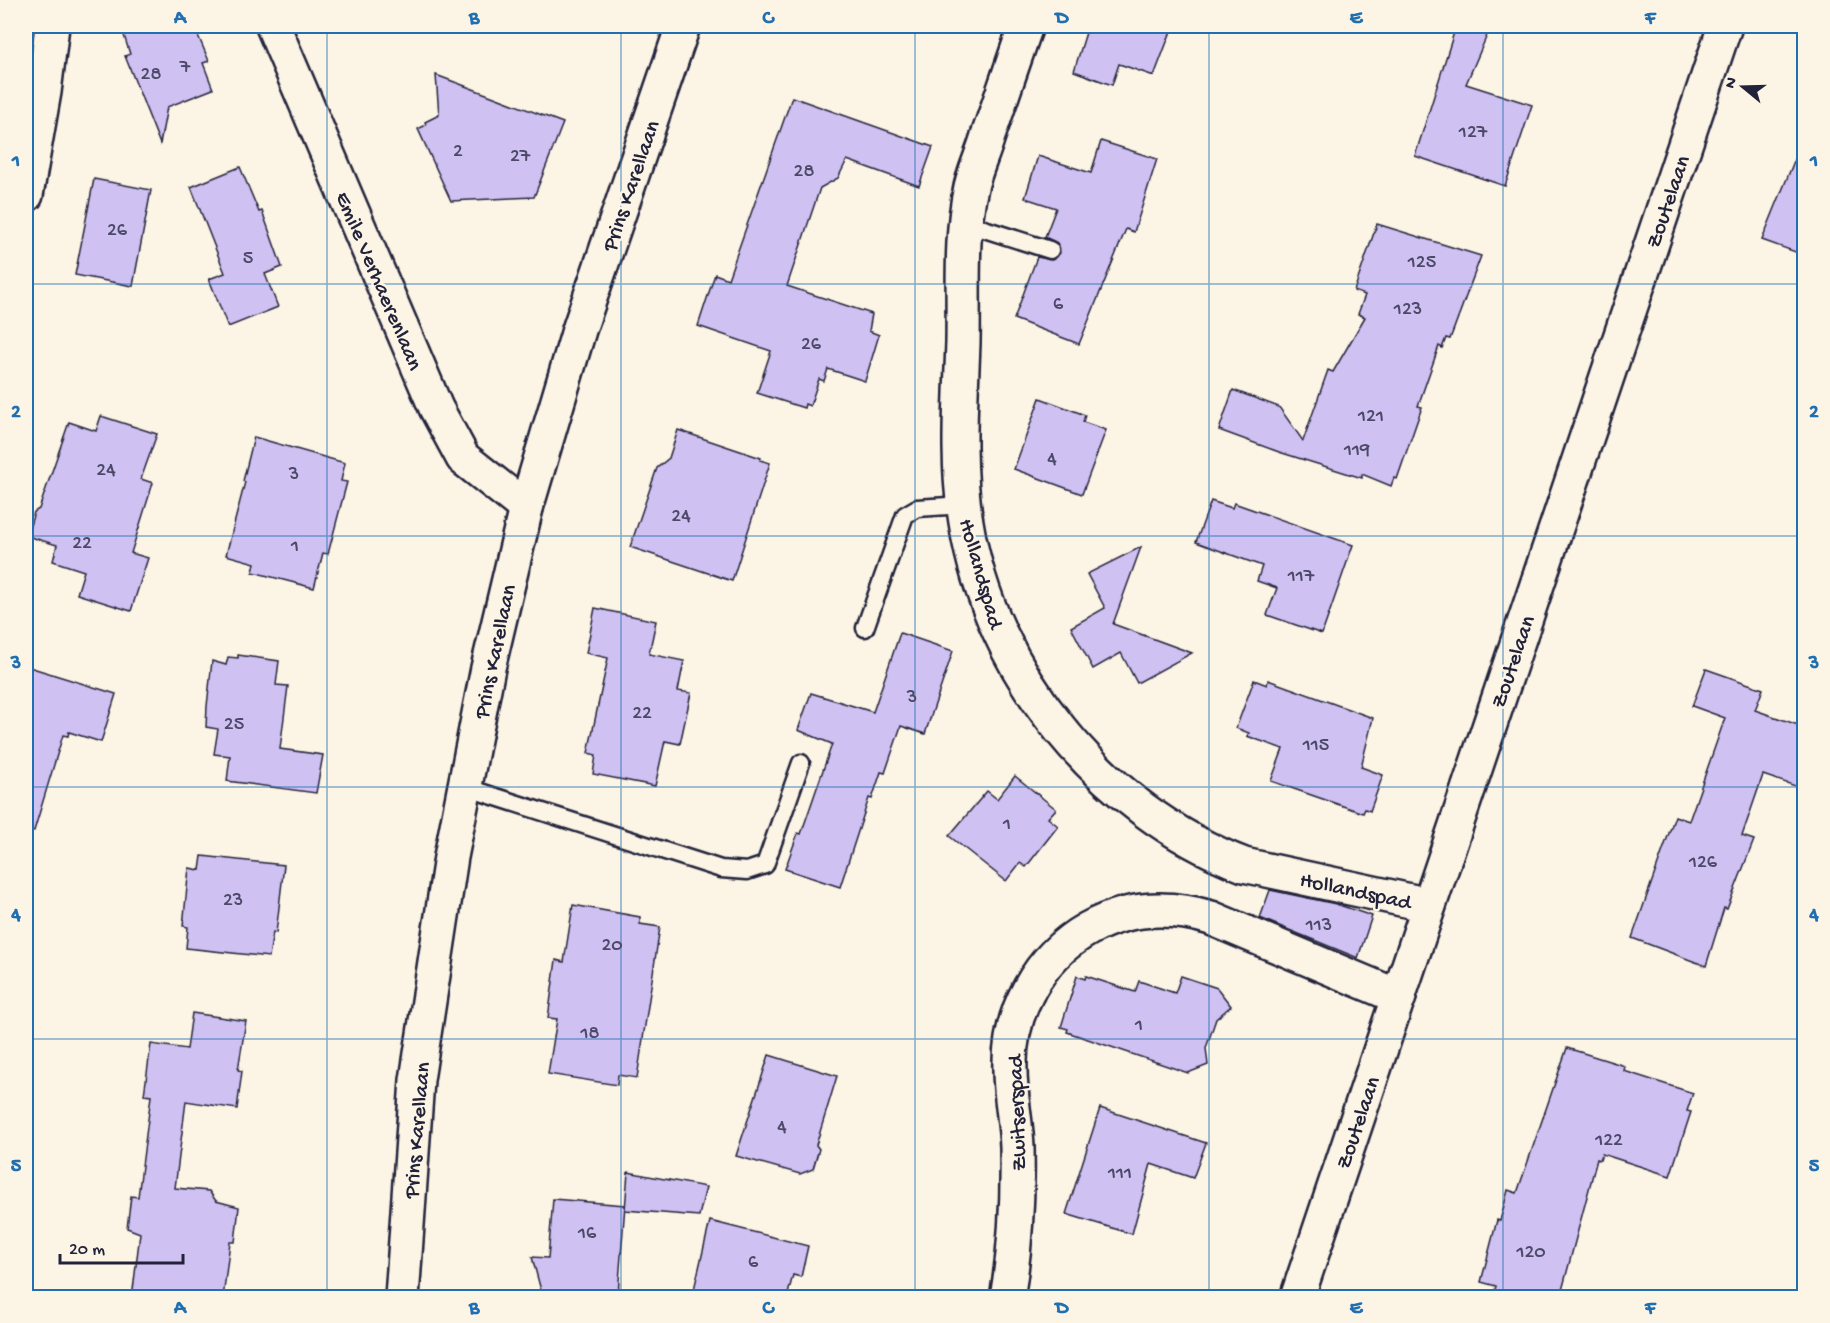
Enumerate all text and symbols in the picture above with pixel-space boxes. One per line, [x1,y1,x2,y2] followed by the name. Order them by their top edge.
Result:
[173,8,188,31] text: A
[468,8,480,31] text: B
[762,8,776,31] text: C
[1053,8,1069,31] text: D
[1350,8,1364,31] text: E
[1644,8,1657,31] text: F
[179,57,191,80] house number: 7
[1713,57,1773,117] north arrow
[141,64,161,87] house number: 28
[1721,75,1743,91] text: N
[598,117,667,256] street label: Prins Karellaan
[1458,122,1488,145] house number: 127
[453,141,463,164] house number: 2
[510,146,531,169] house number: 27
[11,151,20,174] text: 1
[1809,151,1818,174] text: 1
[1642,152,1698,252] street label: Zoutelaan
[794,161,814,184] house number: 28
[328,188,427,375] street label: Emile Verhaerenlaan
[107,220,128,243] house number: 26
[243,248,253,271] house number: 5
[1407,252,1436,275] house number: 125
[1053,294,1064,317] house number: 6
[1393,299,1422,322] house number: 123
[801,334,822,357] house number: 26
[11,402,21,425] text: 2
[1809,402,1819,425] text: 2
[1357,406,1384,429] house number: 121
[1343,440,1370,463] house number: 119
[1047,449,1057,472] house number: 4
[96,460,116,483] house number: 24
[288,464,299,487] house number: 3
[671,506,691,529] house number: 24
[951,516,1008,634] street label: Hollandspad
[72,533,92,556] house number: 22
[290,536,299,559] house number: 1
[1287,566,1315,589] house number: 117
[470,582,524,722] street label: Prins Karellaan
[1487,612,1543,712] street label: Zoutelaan
[10,653,21,676] text: 3
[1808,653,1819,676] text: 3
[906,687,917,710] house number: 3
[632,703,652,726] house number: 22
[224,714,244,737] house number: 25
[1302,735,1329,758] house number: 115
[1002,814,1011,837] house number: 1
[1688,852,1718,875] house number: 126
[1297,868,1415,918] street label: Hollandspad
[223,890,243,913] house number: 23
[10,905,21,928] text: 4
[1808,905,1819,928] text: 4
[1305,915,1332,938] house number: 113
[601,935,623,958] house number: 20
[1134,1015,1143,1038] house number: 1
[579,1023,600,1046] house number: 18
[1004,1052,1034,1171] street label: Zwitserspad
[400,1061,438,1200] street label: Prins Karellaan
[1332,1073,1388,1173] street label: Zoutelaan
[777,1117,787,1140] house number: 4
[1594,1130,1623,1153] house number: 122
[11,1156,22,1179] text: 5
[1809,1156,1820,1179] text: 5
[1107,1163,1132,1186] house number: 111
[577,1223,597,1246] house number: 16
[60,1227,183,1265] scale bar
[69,1240,105,1261] text: 20 m
[1515,1242,1546,1265] house number: 120
[748,1252,759,1275] house number: 6
[173,1298,188,1321] text: A
[468,1298,480,1321] text: B
[762,1298,776,1321] text: C
[1053,1298,1069,1321] text: D
[1350,1298,1364,1321] text: E
[1644,1298,1657,1321] text: F

